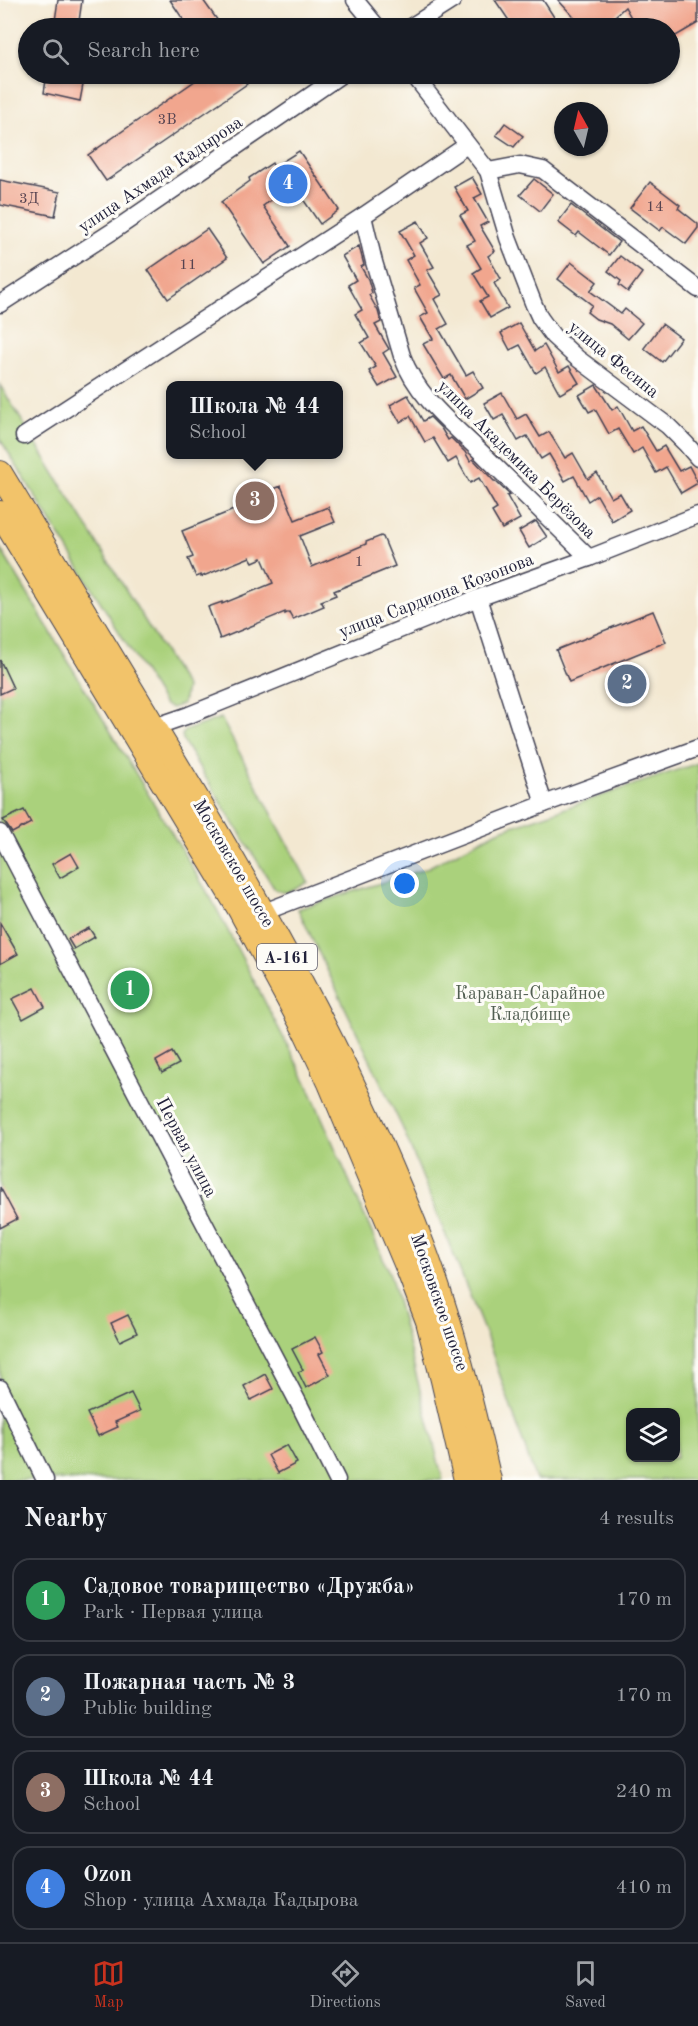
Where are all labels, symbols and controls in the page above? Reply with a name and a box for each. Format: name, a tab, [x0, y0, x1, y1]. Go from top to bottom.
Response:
search box	[18, 18, 680, 84]
icon: search	[39, 35, 72, 68]
text: Search here	[87, 40, 200, 62]
north arrow	[554, 102, 608, 156]
street label: улица Ахмада Кадырова	[75, 113, 246, 236]
house number: 3В	[157, 113, 177, 128]
pin: 4	[268, 162, 308, 207]
house number: 3Д	[19, 192, 39, 207]
house number: 14	[646, 200, 664, 215]
house number: 11	[179, 258, 197, 273]
street label: улица Фесина	[565, 318, 662, 402]
street label: улица Академика Берёзова	[434, 377, 599, 542]
popup	[166, 381, 343, 459]
text: Школа № 44	[189, 396, 320, 418]
text: School	[189, 423, 246, 443]
pin: 3	[236, 478, 274, 524]
street label: улица Сардиона Козонова	[336, 550, 536, 641]
house number: 1	[355, 555, 363, 570]
pin: 2	[608, 662, 646, 706]
street label: Московское шоссе	[189, 797, 277, 930]
your location	[390, 869, 419, 898]
road number: А-161	[257, 944, 317, 970]
pin: 1	[110, 968, 150, 1012]
park label: Караван-Сарайное Кладбище	[455, 985, 605, 1024]
street label: Первая улица	[152, 1095, 220, 1200]
street label: Московское шоссе	[407, 1231, 471, 1373]
map controls	[626, 1408, 680, 1462]
button: layers	[626, 1408, 680, 1462]
text: Nearby	[24, 1506, 108, 1532]
text: 4 results	[599, 1509, 674, 1529]
text: Садовое товарищество «Дружба»	[83, 1576, 415, 1598]
text: 1	[40, 1590, 51, 1610]
text: 170 m	[616, 1590, 672, 1610]
text: Park · Первая улица	[83, 1603, 263, 1623]
text: Пожарная часть № 3	[83, 1672, 295, 1694]
text: 2	[40, 1686, 51, 1706]
text: 170 m	[616, 1686, 672, 1706]
text: Public building	[83, 1699, 212, 1719]
text: Школа № 44	[83, 1768, 214, 1790]
text: 3	[40, 1782, 51, 1802]
text: 240 m	[616, 1782, 672, 1802]
text: School	[83, 1795, 140, 1815]
text: Ozon	[83, 1864, 132, 1886]
text: 4	[40, 1878, 51, 1898]
text: 410 m	[616, 1878, 672, 1898]
text: Shop · улица Ахмада Кадырова	[83, 1891, 359, 1911]
tab: Map	[92, 1957, 125, 2013]
tab: Directions	[310, 1957, 381, 2013]
tab: Saved	[565, 1957, 606, 2013]

